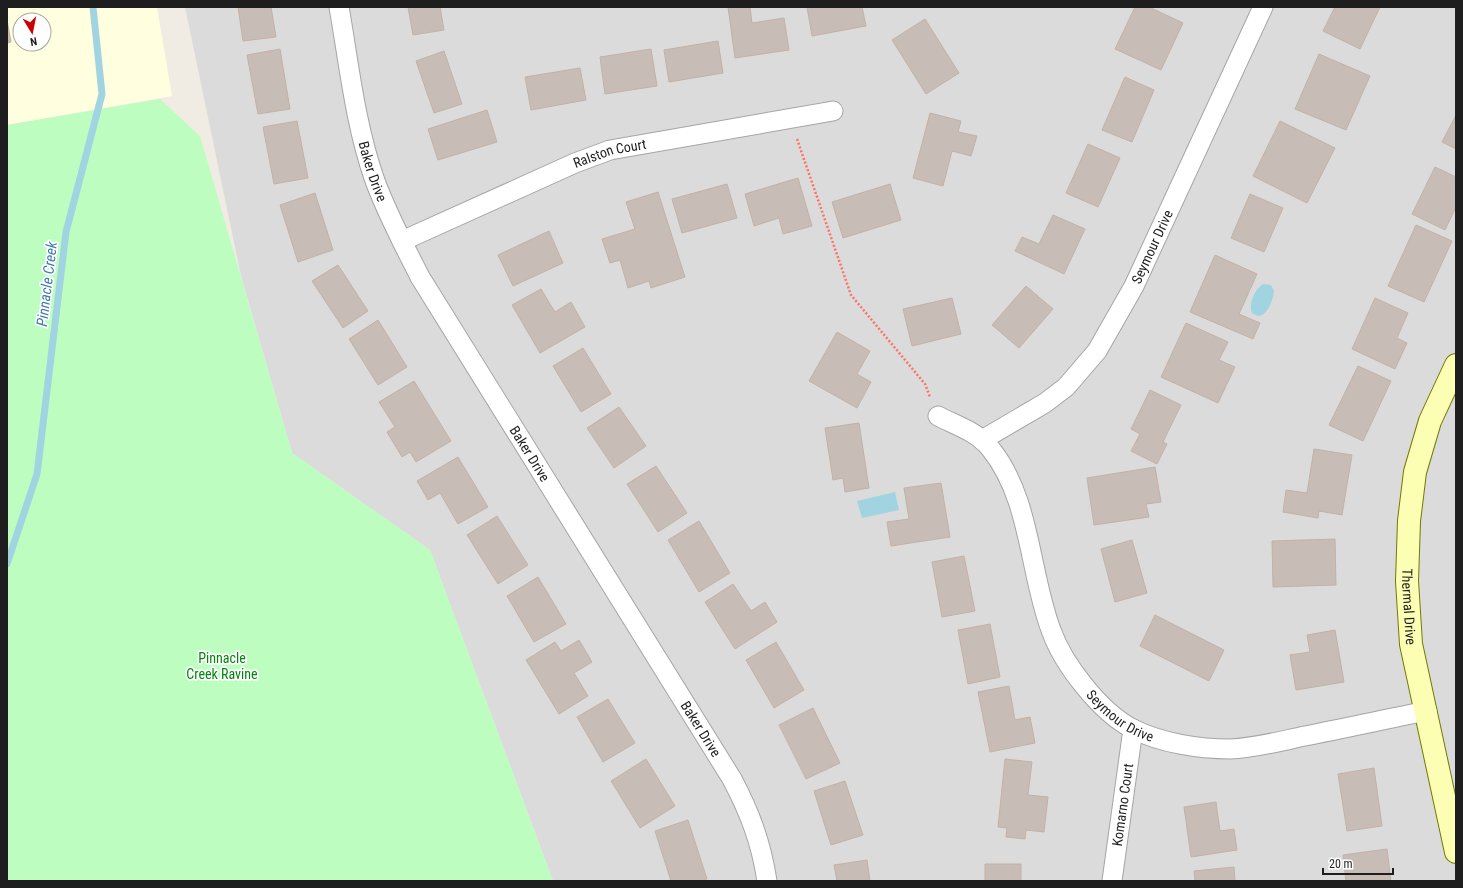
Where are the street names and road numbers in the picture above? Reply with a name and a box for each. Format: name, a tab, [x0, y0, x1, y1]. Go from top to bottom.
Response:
street label: Ralston Court	[571, 136, 647, 171]
street label: Baker Drive	[355, 140, 390, 204]
street label: Seymour Drive	[1128, 207, 1176, 286]
street label: Baker Drive	[506, 423, 553, 485]
street label: Thermal Drive	[1399, 568, 1419, 646]
street label: Seymour Drive	[1083, 687, 1156, 745]
street label: Baker Drive	[678, 698, 724, 760]
street label: Komarno Court	[1109, 762, 1136, 847]

